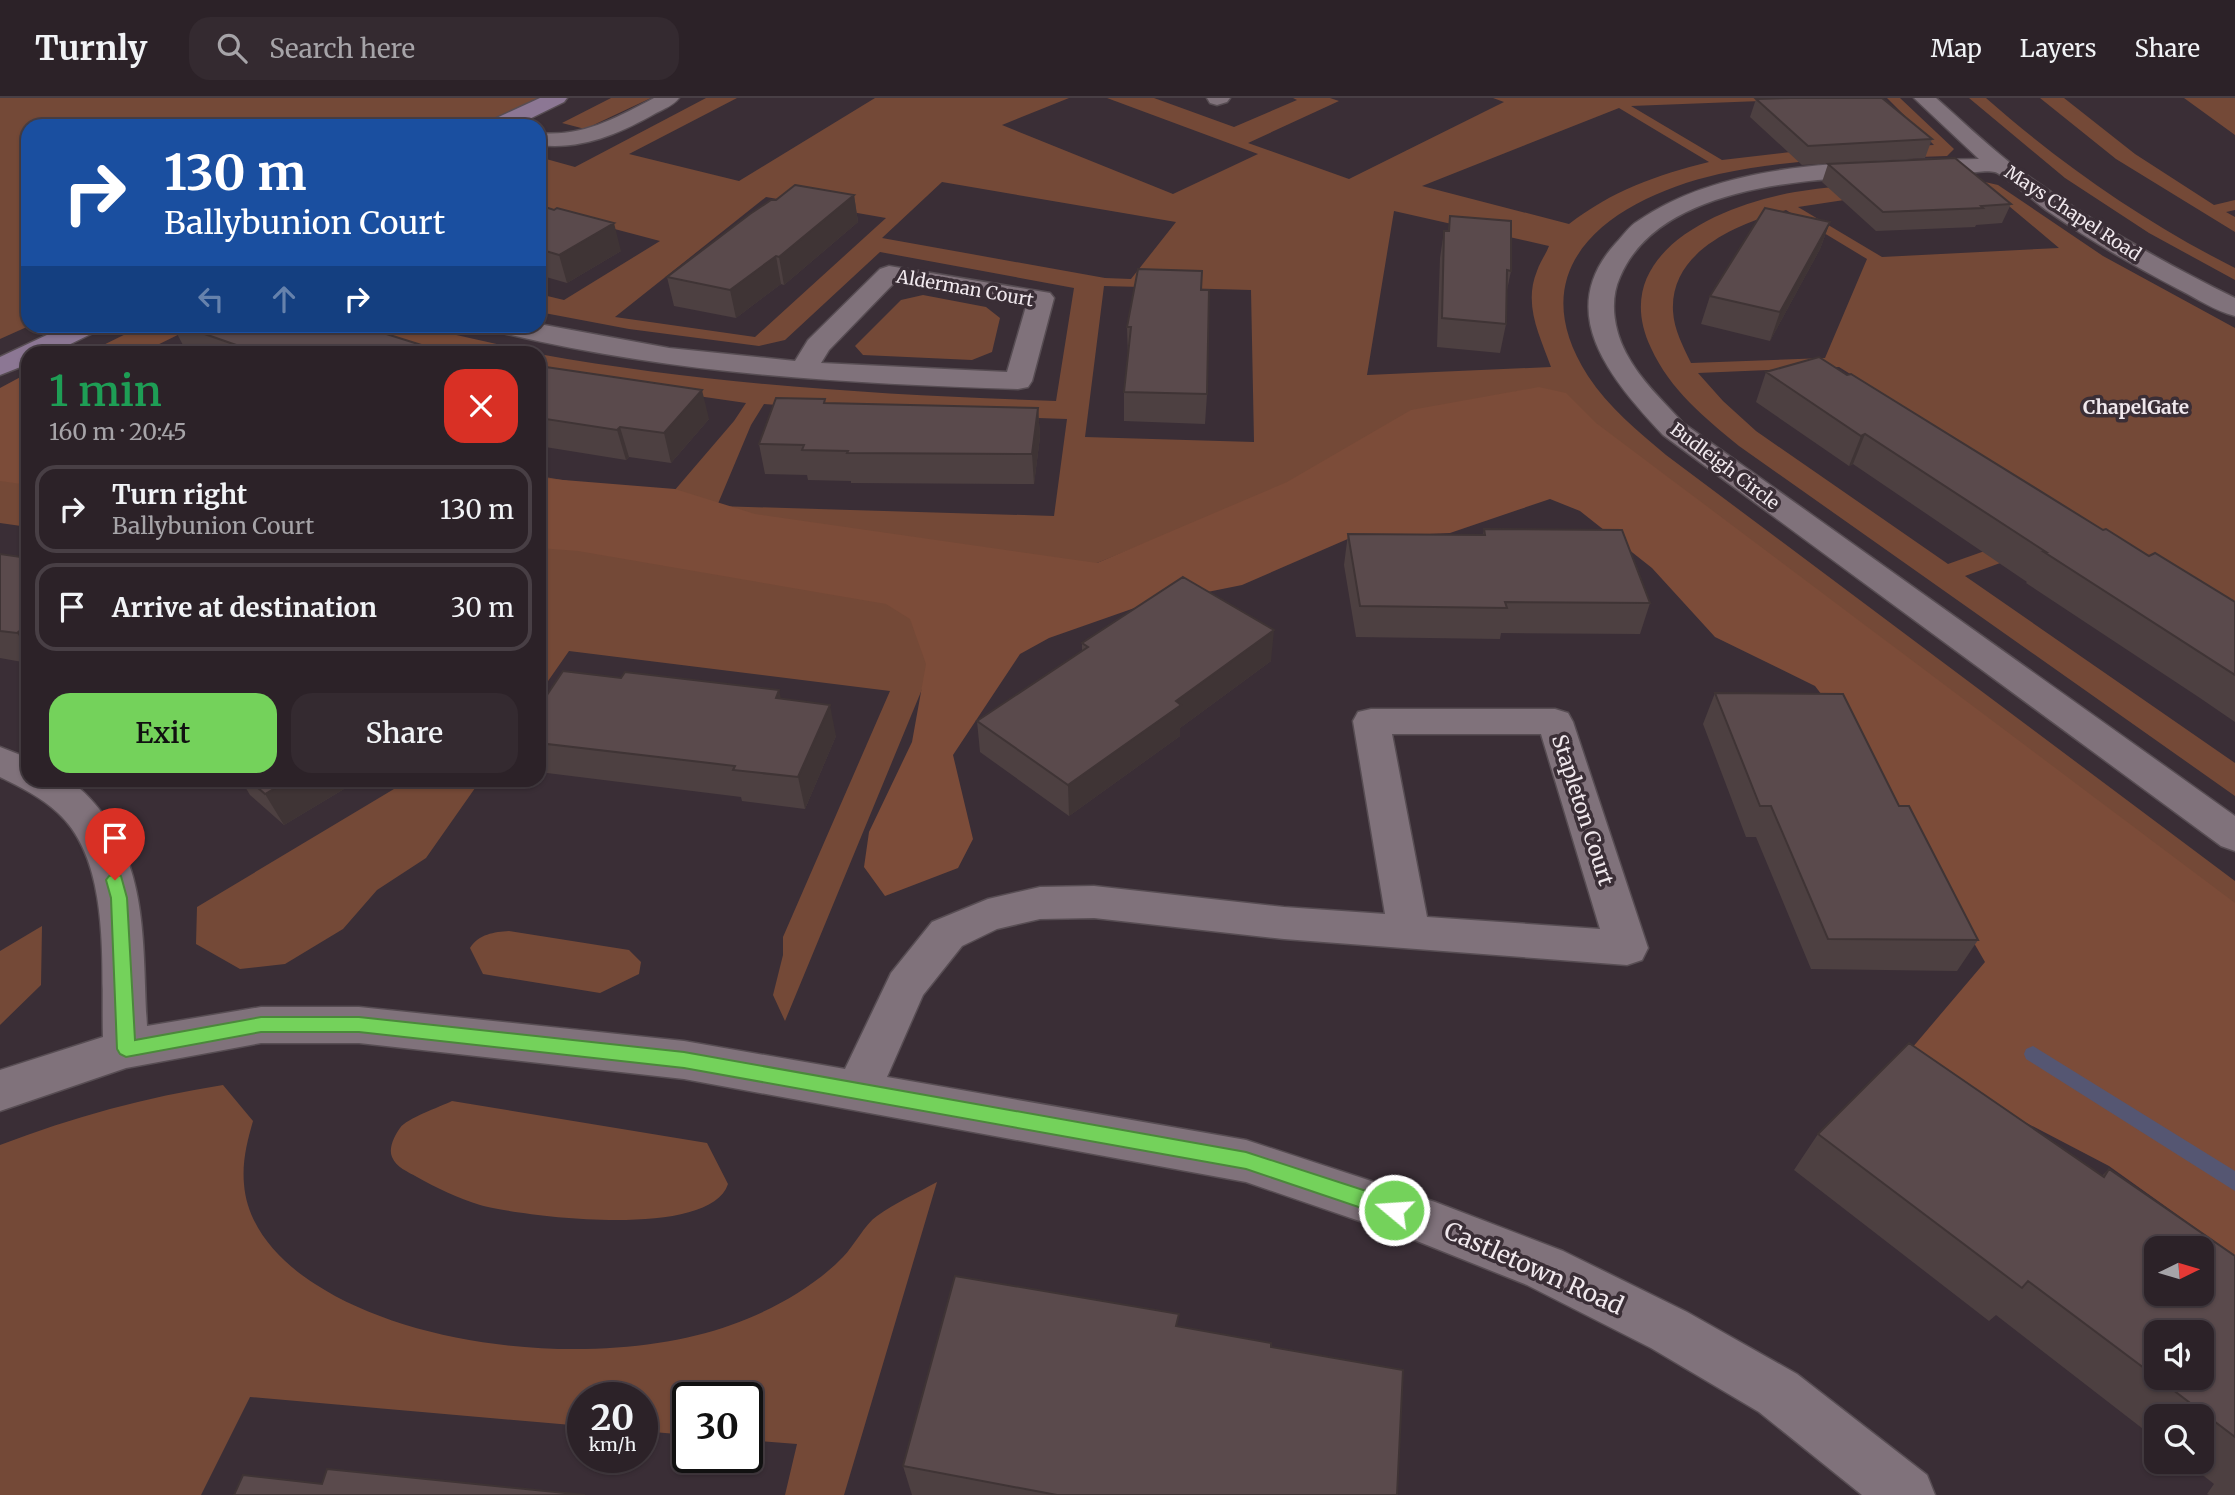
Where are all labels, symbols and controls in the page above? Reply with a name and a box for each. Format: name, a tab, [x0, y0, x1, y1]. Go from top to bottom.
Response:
search box	[189, 17, 679, 80]
text: Turnly	[35, 28, 147, 69]
icon: search	[213, 29, 251, 67]
text: Search here	[269, 32, 415, 65]
text: Map	[1931, 33, 1982, 64]
text: Layers	[2020, 33, 2096, 64]
text: Share	[2134, 33, 2200, 64]
text: 130 m	[164, 142, 307, 203]
icon: right	[49, 147, 140, 238]
street label: Mays Chapel Road	[2000, 160, 2146, 266]
text: Ballybunion Court	[164, 203, 445, 243]
street label: Alderman Court	[894, 264, 1035, 311]
icon: left	[192, 280, 230, 318]
icon: ahead	[265, 280, 303, 318]
icon: right	[338, 280, 376, 318]
text: 1 min	[49, 365, 162, 417]
button: close	[444, 369, 518, 443]
district label: ChapelGate	[2083, 395, 2189, 419]
text: 160 m · 20:45	[49, 417, 187, 446]
street label: Budleigh Circle	[1666, 418, 1784, 514]
text: Turn right	[112, 478, 247, 511]
icon: right	[53, 490, 91, 528]
text: 130 m	[440, 493, 514, 526]
text: Ballybunion Court	[112, 511, 314, 540]
icon: arrive	[53, 588, 91, 626]
text: Arrive at destination	[112, 591, 377, 624]
text: 30 m	[451, 591, 514, 624]
button: Exit	[49, 693, 277, 773]
button: Share	[291, 693, 518, 773]
street label: Stapleton Court	[1546, 731, 1620, 889]
pin	[85, 808, 145, 880]
icon: arrive	[96, 819, 134, 857]
position arrow	[1357, 1173, 1431, 1247]
street label: Castletown Road	[1439, 1215, 1629, 1321]
north arrow	[2144, 1236, 2214, 1306]
map controls	[2144, 1236, 2214, 1474]
button: sound	[2144, 1320, 2214, 1390]
speed limit sign: 30	[672, 1382, 763, 1473]
text: 20	[591, 1396, 634, 1440]
button: search	[2144, 1404, 2214, 1474]
text: km/h	[589, 1433, 636, 1456]

